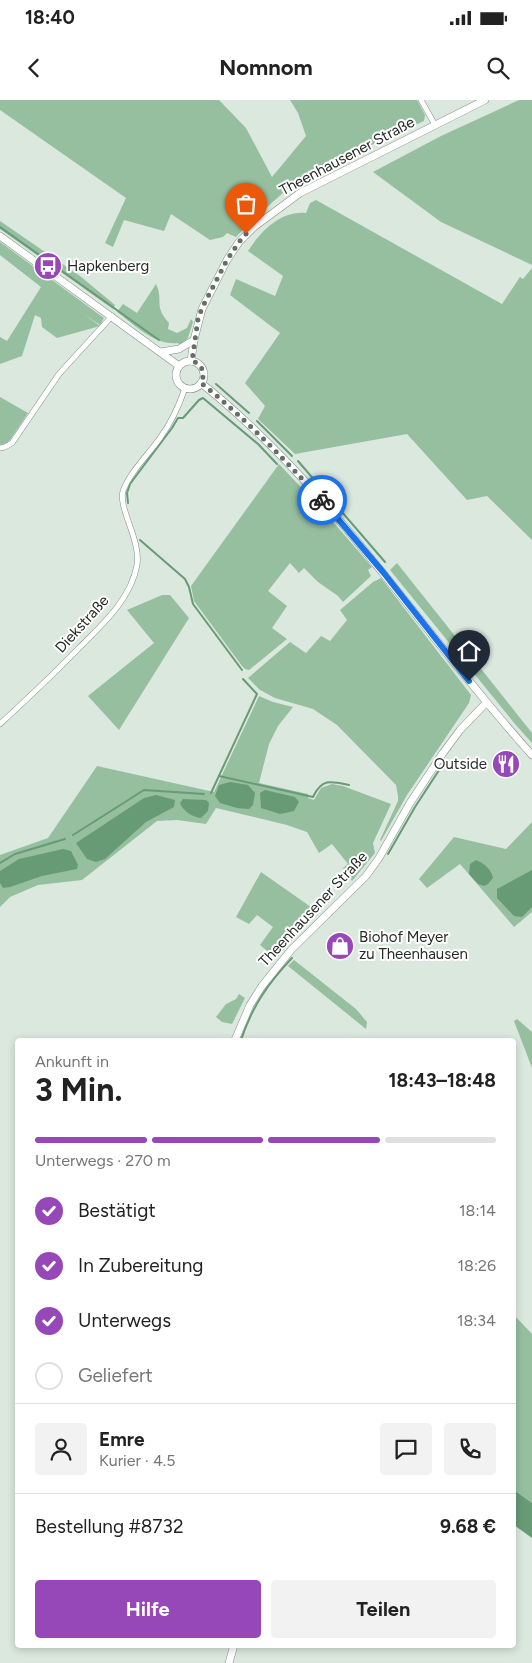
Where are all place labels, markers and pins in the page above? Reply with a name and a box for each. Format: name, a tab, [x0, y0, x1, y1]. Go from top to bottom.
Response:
pin	[225, 183, 267, 234]
bus stop icon: Hapkenberg	[33, 251, 63, 281]
place label: Hapkenberg	[67, 257, 149, 275]
pin	[448, 630, 490, 681]
restaurant icon: Outside	[491, 749, 521, 779]
place label: Outside	[434, 755, 487, 773]
place label: Biohof Meyer zu Theenhausen	[359, 928, 468, 963]
shop icon: Biohof Meyer zu Theenhausen	[325, 931, 355, 961]

